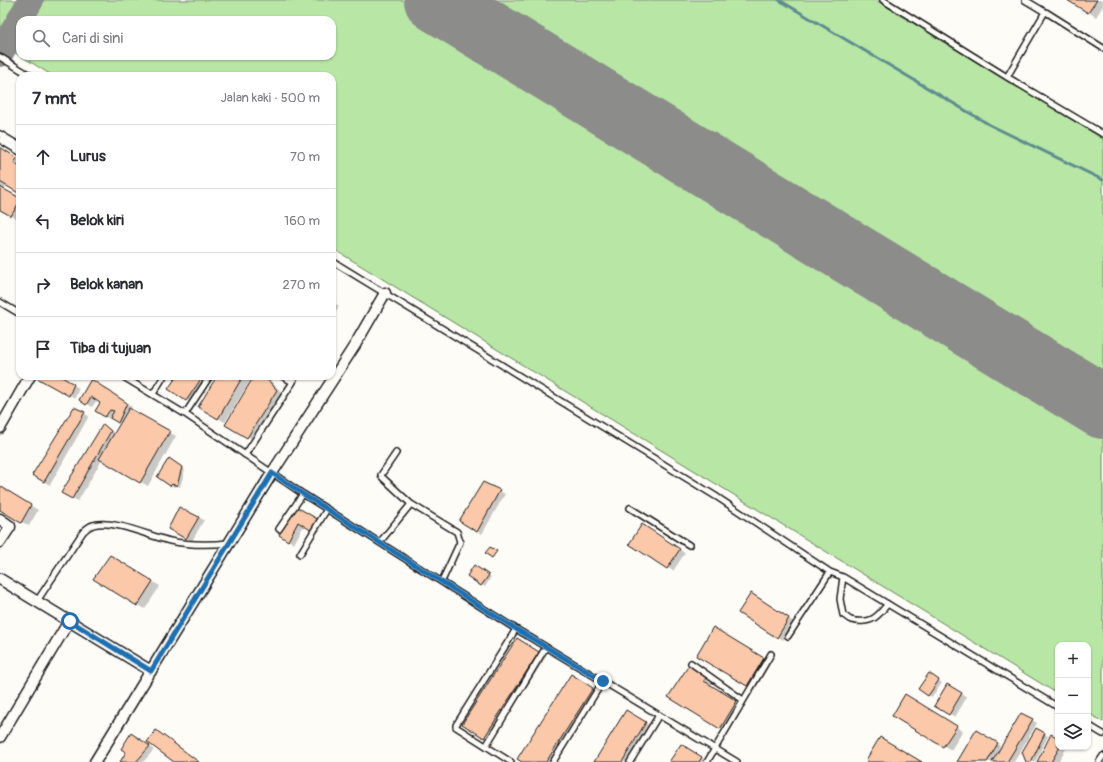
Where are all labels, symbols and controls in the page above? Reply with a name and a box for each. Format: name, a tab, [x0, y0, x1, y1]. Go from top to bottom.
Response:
search box	[16, 16, 336, 60]
icon: search	[30, 27, 52, 49]
text: Cari di sini	[62, 29, 123, 48]
text: 7 mnt	[32, 88, 76, 109]
text: Jalan kaki · 500 m	[221, 90, 320, 106]
icon: ahead	[32, 146, 54, 168]
text: Lurus	[70, 147, 106, 166]
text: 70 m	[290, 149, 320, 165]
icon: left	[32, 210, 54, 232]
text: Belok kiri	[70, 211, 124, 230]
text: 160 m	[284, 213, 320, 229]
icon: right	[32, 274, 54, 296]
text: Belok kanan	[70, 275, 143, 294]
text: 270 m	[283, 277, 320, 293]
icon: arrive	[32, 338, 54, 360]
text: Tiba di tujuan	[70, 339, 151, 358]
route start	[61, 612, 79, 630]
map controls	[1055, 642, 1091, 750]
button: +	[1055, 642, 1091, 678]
route end	[594, 672, 612, 690]
button: −	[1055, 678, 1091, 714]
button: layers	[1055, 714, 1091, 750]

